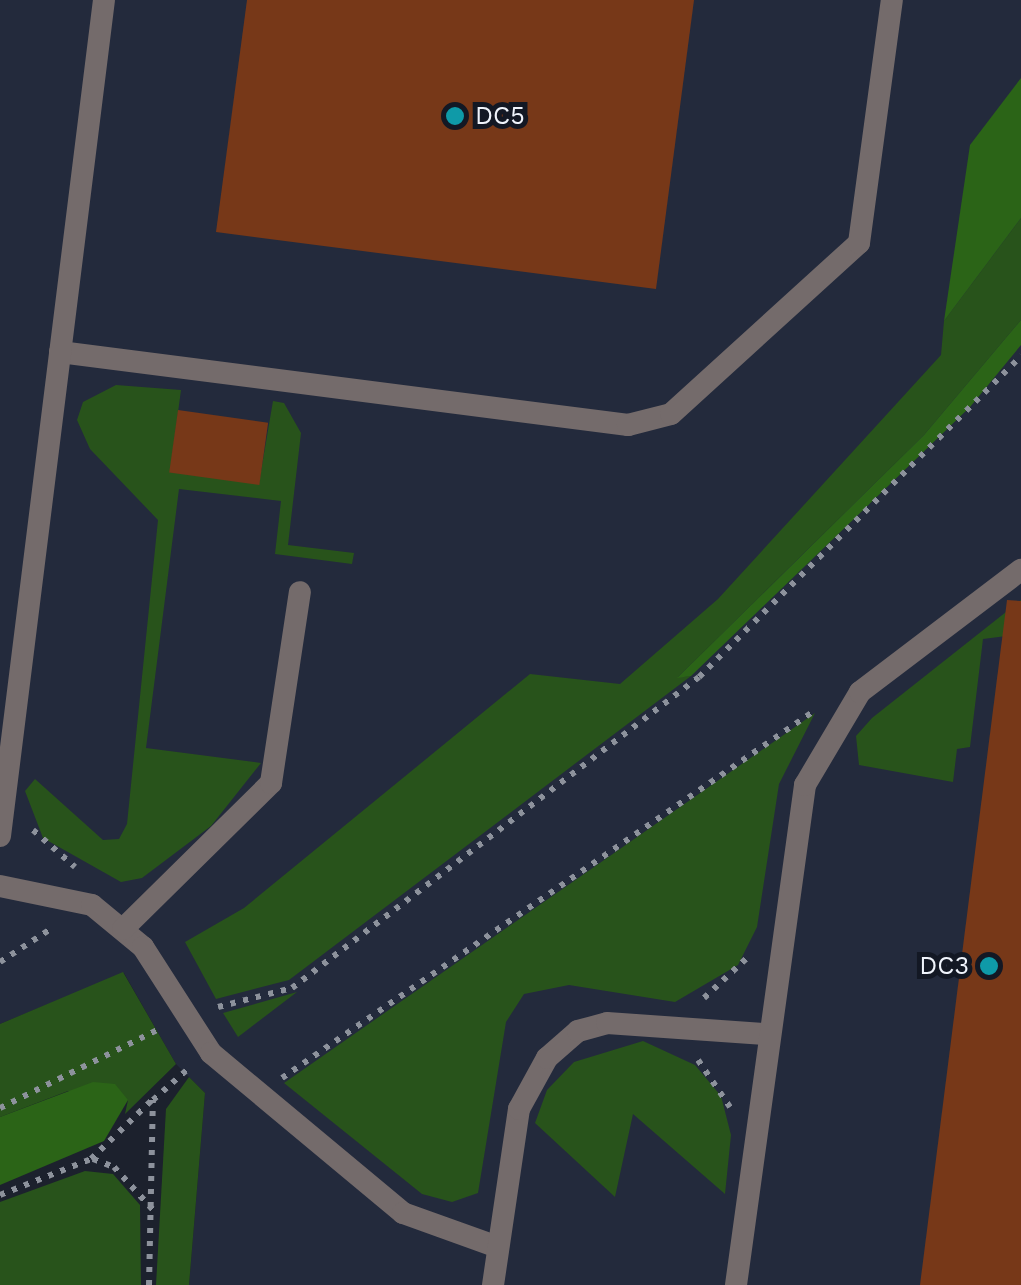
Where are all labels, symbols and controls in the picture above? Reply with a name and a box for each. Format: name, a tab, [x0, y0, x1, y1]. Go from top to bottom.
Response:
place label: DC5	[475, 101, 525, 131]
marker: DC5	[444, 105, 466, 127]
place label: DC3	[919, 951, 969, 981]
marker: DC3	[978, 955, 1000, 977]

